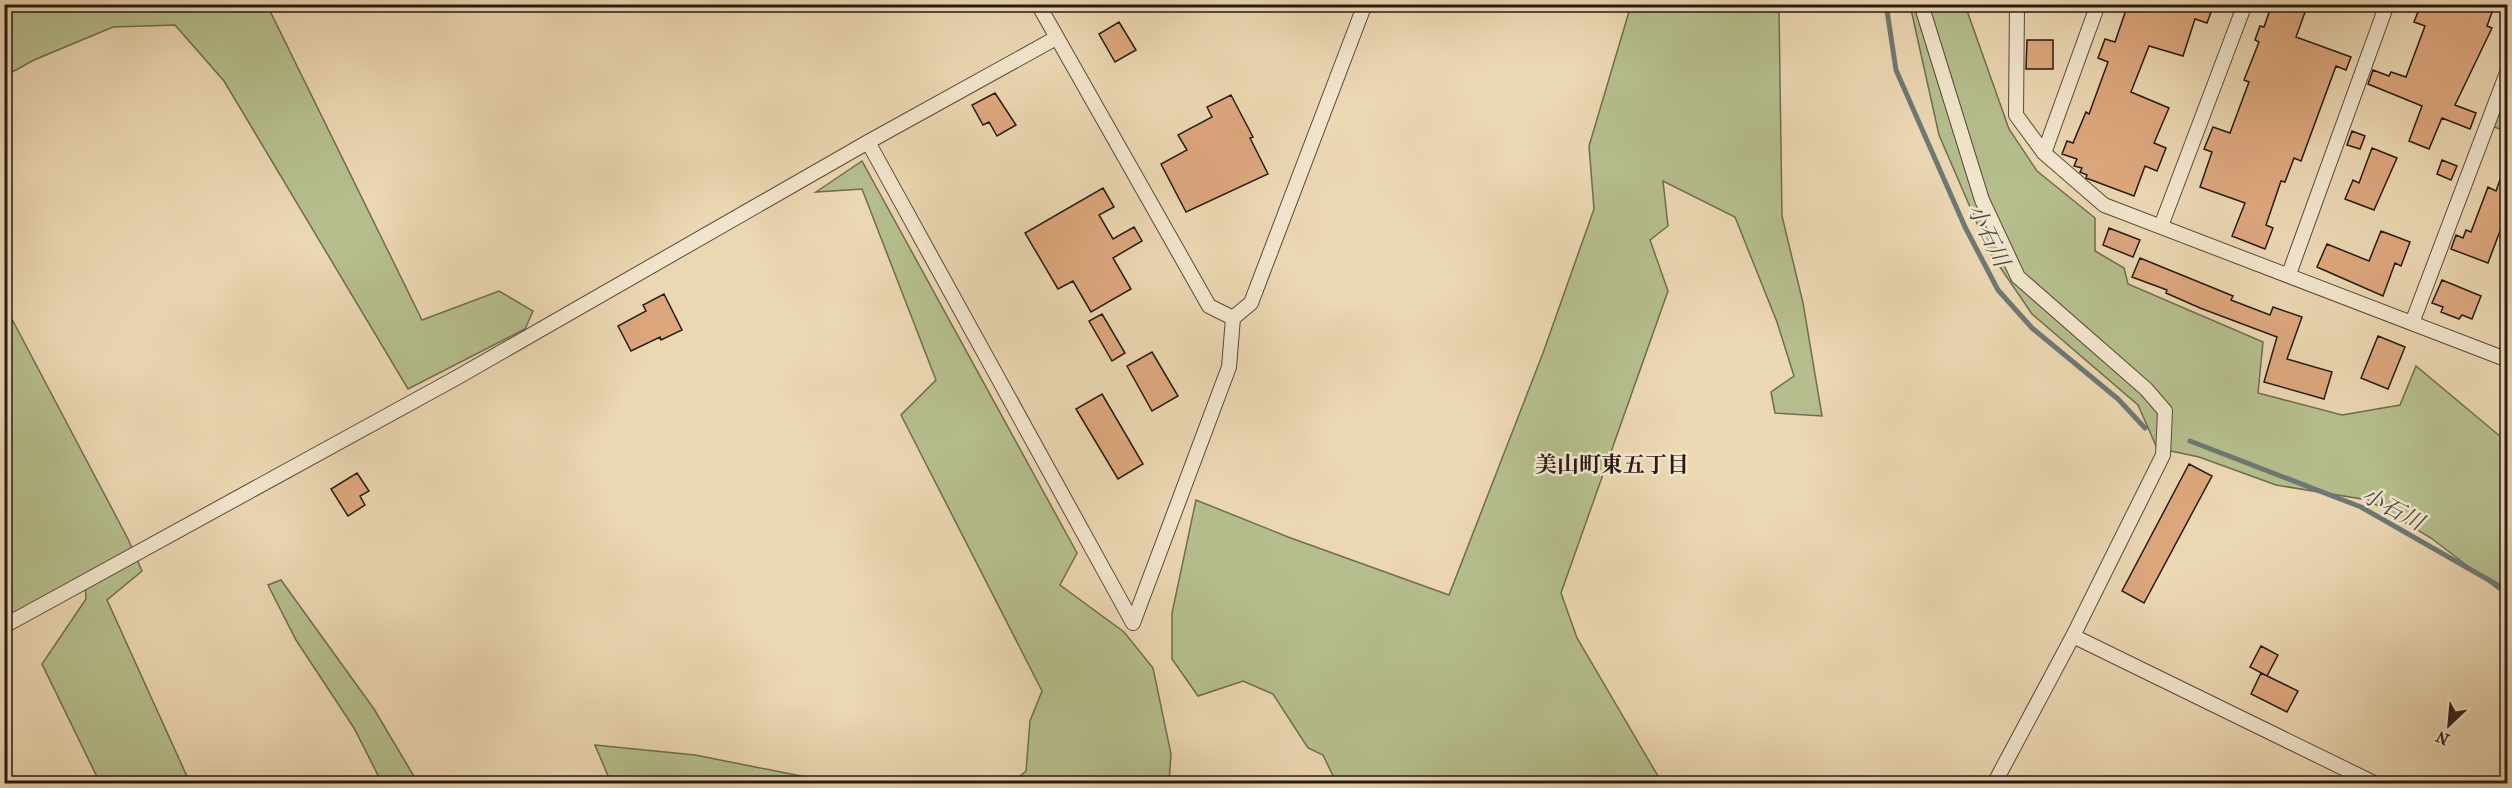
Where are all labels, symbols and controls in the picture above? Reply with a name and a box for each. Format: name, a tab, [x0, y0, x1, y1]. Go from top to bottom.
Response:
water label: 小石川	[1962, 200, 2015, 273]
district label: 美山町東五丁目	[1535, 452, 1689, 478]
water label: 小石川	[2357, 482, 2430, 537]
north arrow	[2419, 695, 2479, 755]
text: N	[2432, 726, 2452, 749]

